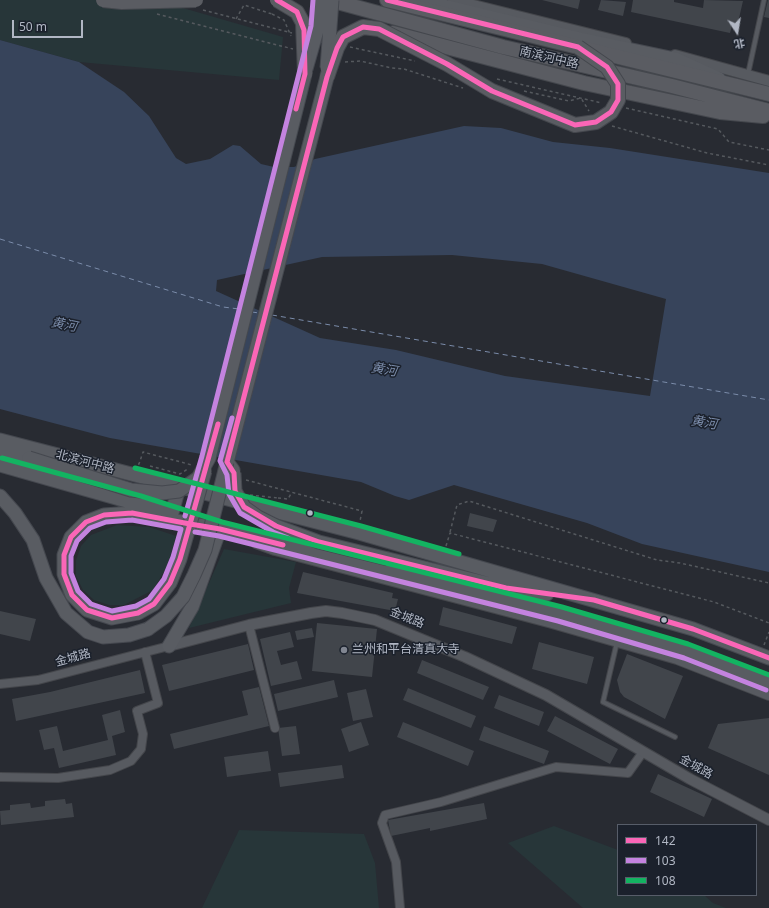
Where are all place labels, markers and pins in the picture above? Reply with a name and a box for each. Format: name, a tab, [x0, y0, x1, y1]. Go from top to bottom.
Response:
unlabelled marker	[305, 508, 315, 518]
unlabelled marker	[659, 615, 669, 625]
place label: 兰州和平台清真大寺	[352, 643, 460, 657]
marker: 兰州和平台清真大寺	[339, 645, 349, 655]

